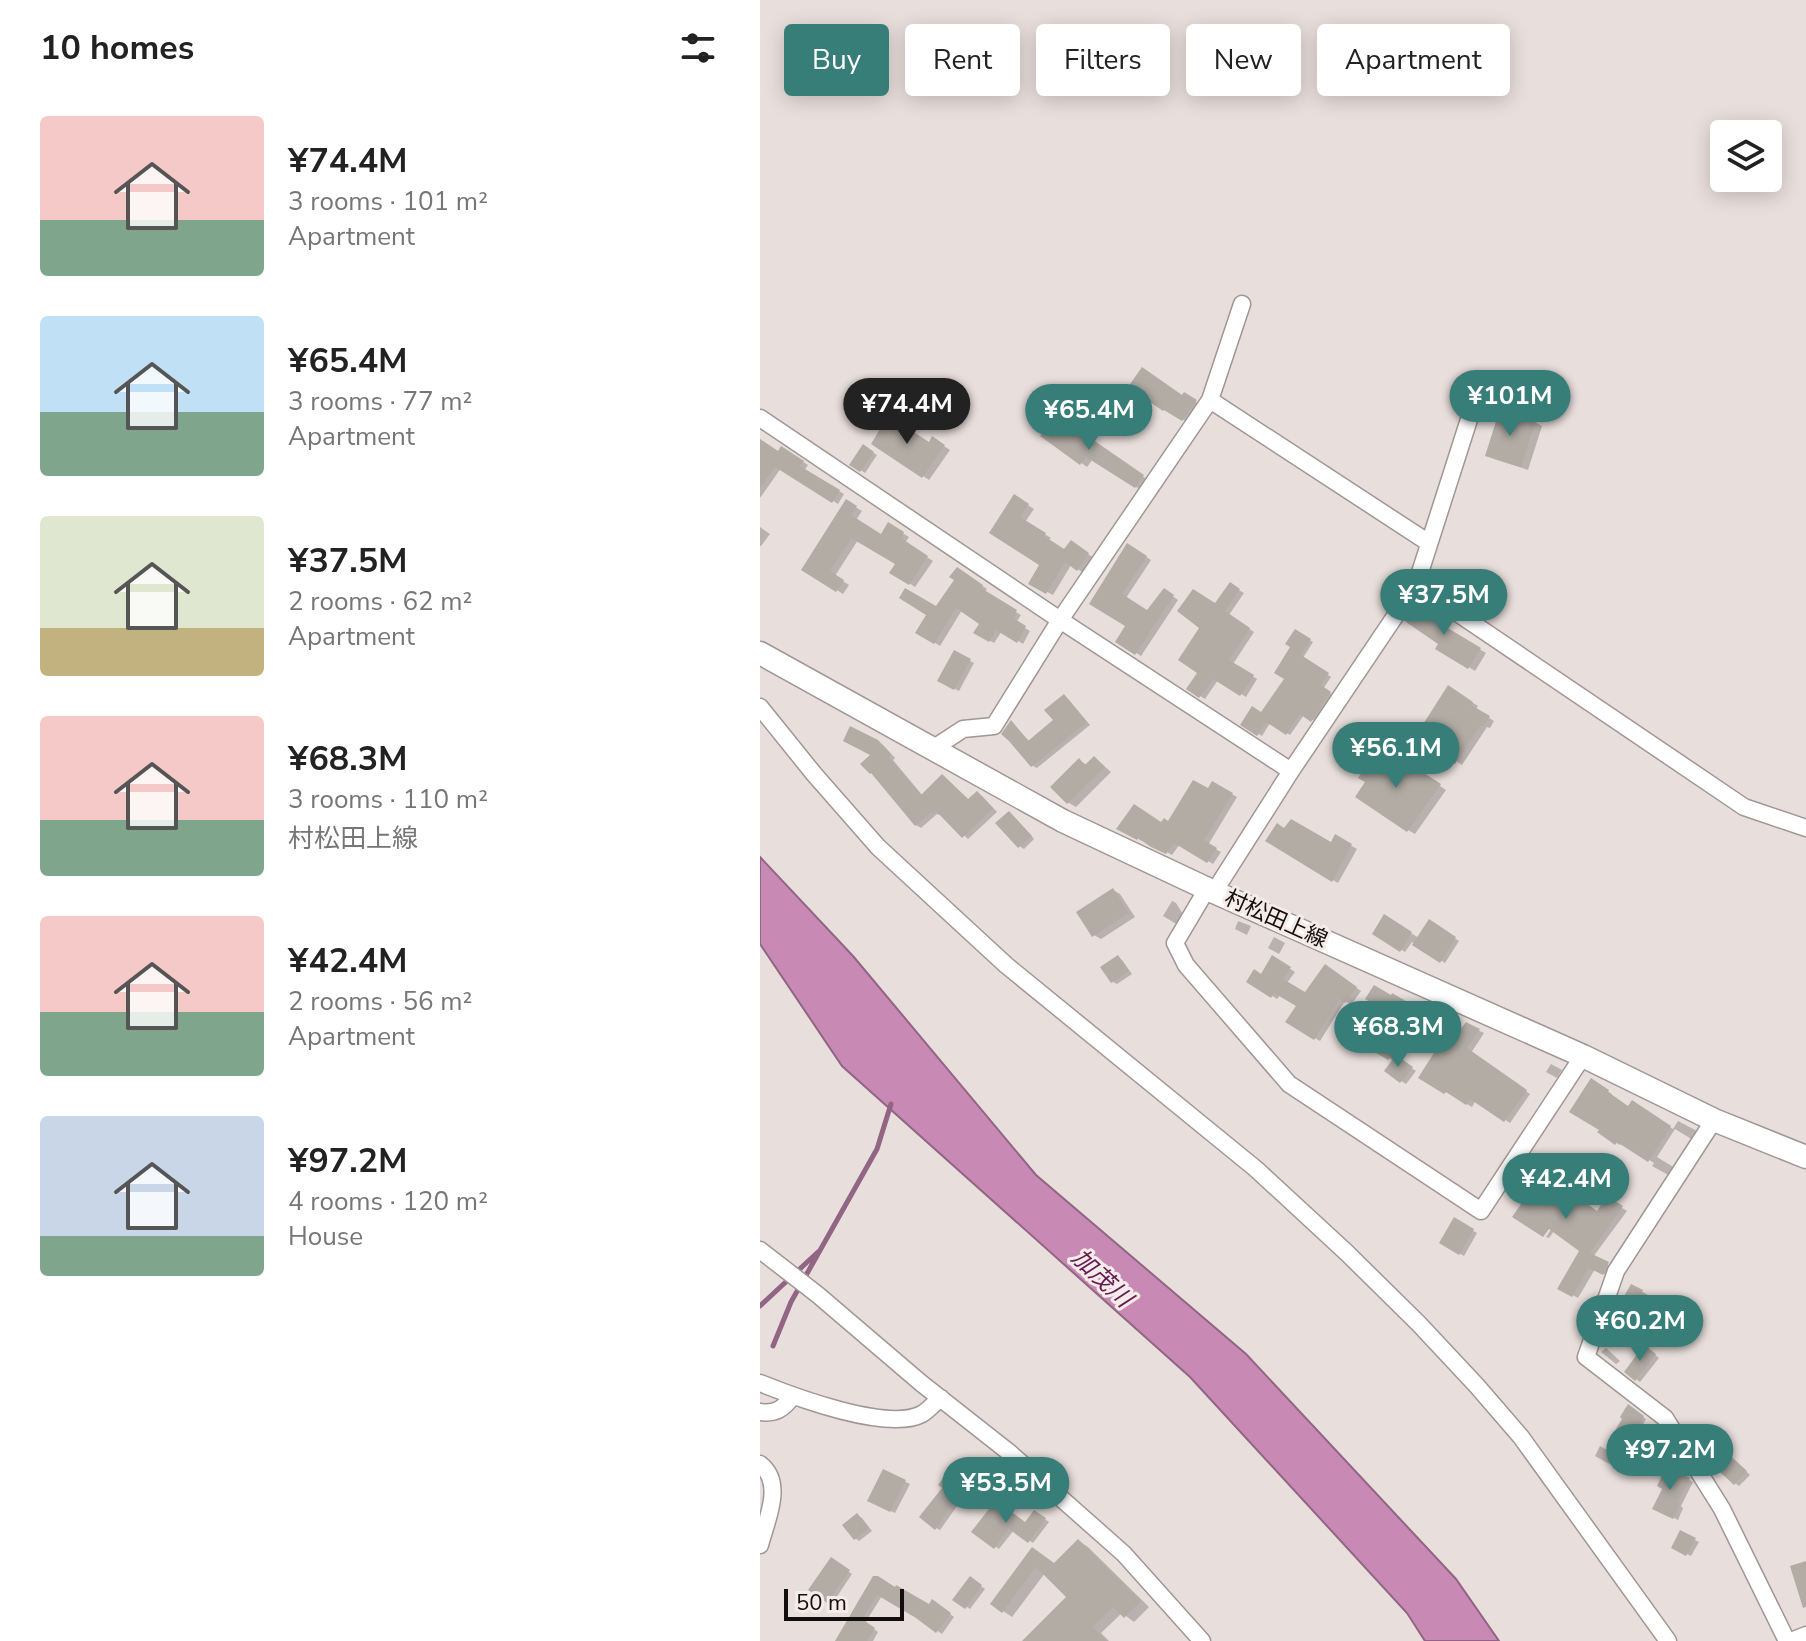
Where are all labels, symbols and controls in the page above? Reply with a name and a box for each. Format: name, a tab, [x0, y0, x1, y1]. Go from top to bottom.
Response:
chip: Buy	[784, 24, 889, 96]
chip: Rent	[905, 24, 1020, 96]
chip: Filters	[1036, 24, 1170, 96]
chip: New	[1186, 24, 1301, 96]
chip: Apartment	[1317, 24, 1510, 96]
text: 10 homes	[40, 25, 194, 71]
icon: filters	[676, 26, 720, 70]
map controls	[1710, 120, 1782, 192]
button: layers	[1710, 120, 1782, 192]
text: ¥74.4M	[288, 138, 408, 184]
icon: home	[104, 148, 200, 244]
text: 3 rooms · 101 m²	[288, 184, 488, 219]
text: Apartment	[288, 219, 415, 254]
text: ¥65.4M	[288, 338, 408, 384]
icon: home	[104, 348, 200, 444]
pin: ¥101M	[1454, 370, 1566, 438]
pin: ¥74.4M	[842, 378, 972, 446]
text: ¥101M	[1468, 378, 1552, 413]
text: 3 rooms · 77 m²	[288, 384, 472, 419]
pin: ¥65.4M	[1024, 384, 1154, 452]
text: ¥74.4M	[861, 386, 953, 421]
text: ¥65.4M	[1043, 392, 1135, 427]
text: Apartment	[288, 419, 415, 454]
text: ¥37.5M	[288, 538, 408, 584]
icon: home	[104, 548, 200, 644]
pin: ¥37.5M	[1379, 569, 1509, 637]
text: ¥37.5M	[1398, 577, 1490, 612]
text: 2 rooms · 62 m²	[288, 584, 472, 619]
text: Apartment	[288, 619, 415, 654]
pin: ¥56.1M	[1331, 722, 1461, 790]
text: ¥56.1M	[1350, 730, 1442, 765]
text: ¥68.3M	[288, 736, 408, 782]
icon: home	[104, 748, 200, 844]
text: 3 rooms · 110 m²	[288, 782, 488, 817]
text: 村松田上線	[288, 821, 418, 856]
street label: 村松田上線	[1220, 883, 1332, 955]
text: ¥42.4M	[288, 938, 408, 984]
icon: home	[104, 948, 200, 1044]
text: 2 rooms · 56 m²	[288, 984, 472, 1019]
pin: ¥68.3M	[1333, 1001, 1463, 1069]
text: ¥68.3M	[1352, 1009, 1444, 1044]
text: Apartment	[288, 1019, 415, 1054]
text: ¥97.2M	[288, 1138, 408, 1184]
icon: home	[104, 1148, 200, 1244]
pin: ¥42.4M	[1501, 1153, 1631, 1221]
text: ¥42.4M	[1520, 1161, 1612, 1196]
text: 4 rooms · 120 m²	[288, 1184, 488, 1219]
text: House	[288, 1219, 363, 1254]
water label: 加茂川	[1065, 1242, 1141, 1316]
pin: ¥60.2M	[1575, 1295, 1705, 1363]
text: ¥60.2M	[1594, 1303, 1686, 1338]
pin: ¥97.2M	[1605, 1424, 1735, 1492]
text: ¥97.2M	[1624, 1432, 1716, 1467]
pin: ¥53.5M	[941, 1457, 1071, 1525]
text: ¥53.5M	[960, 1465, 1052, 1500]
scale bar	[784, 1585, 904, 1621]
text: 50 m	[796, 1588, 847, 1618]

